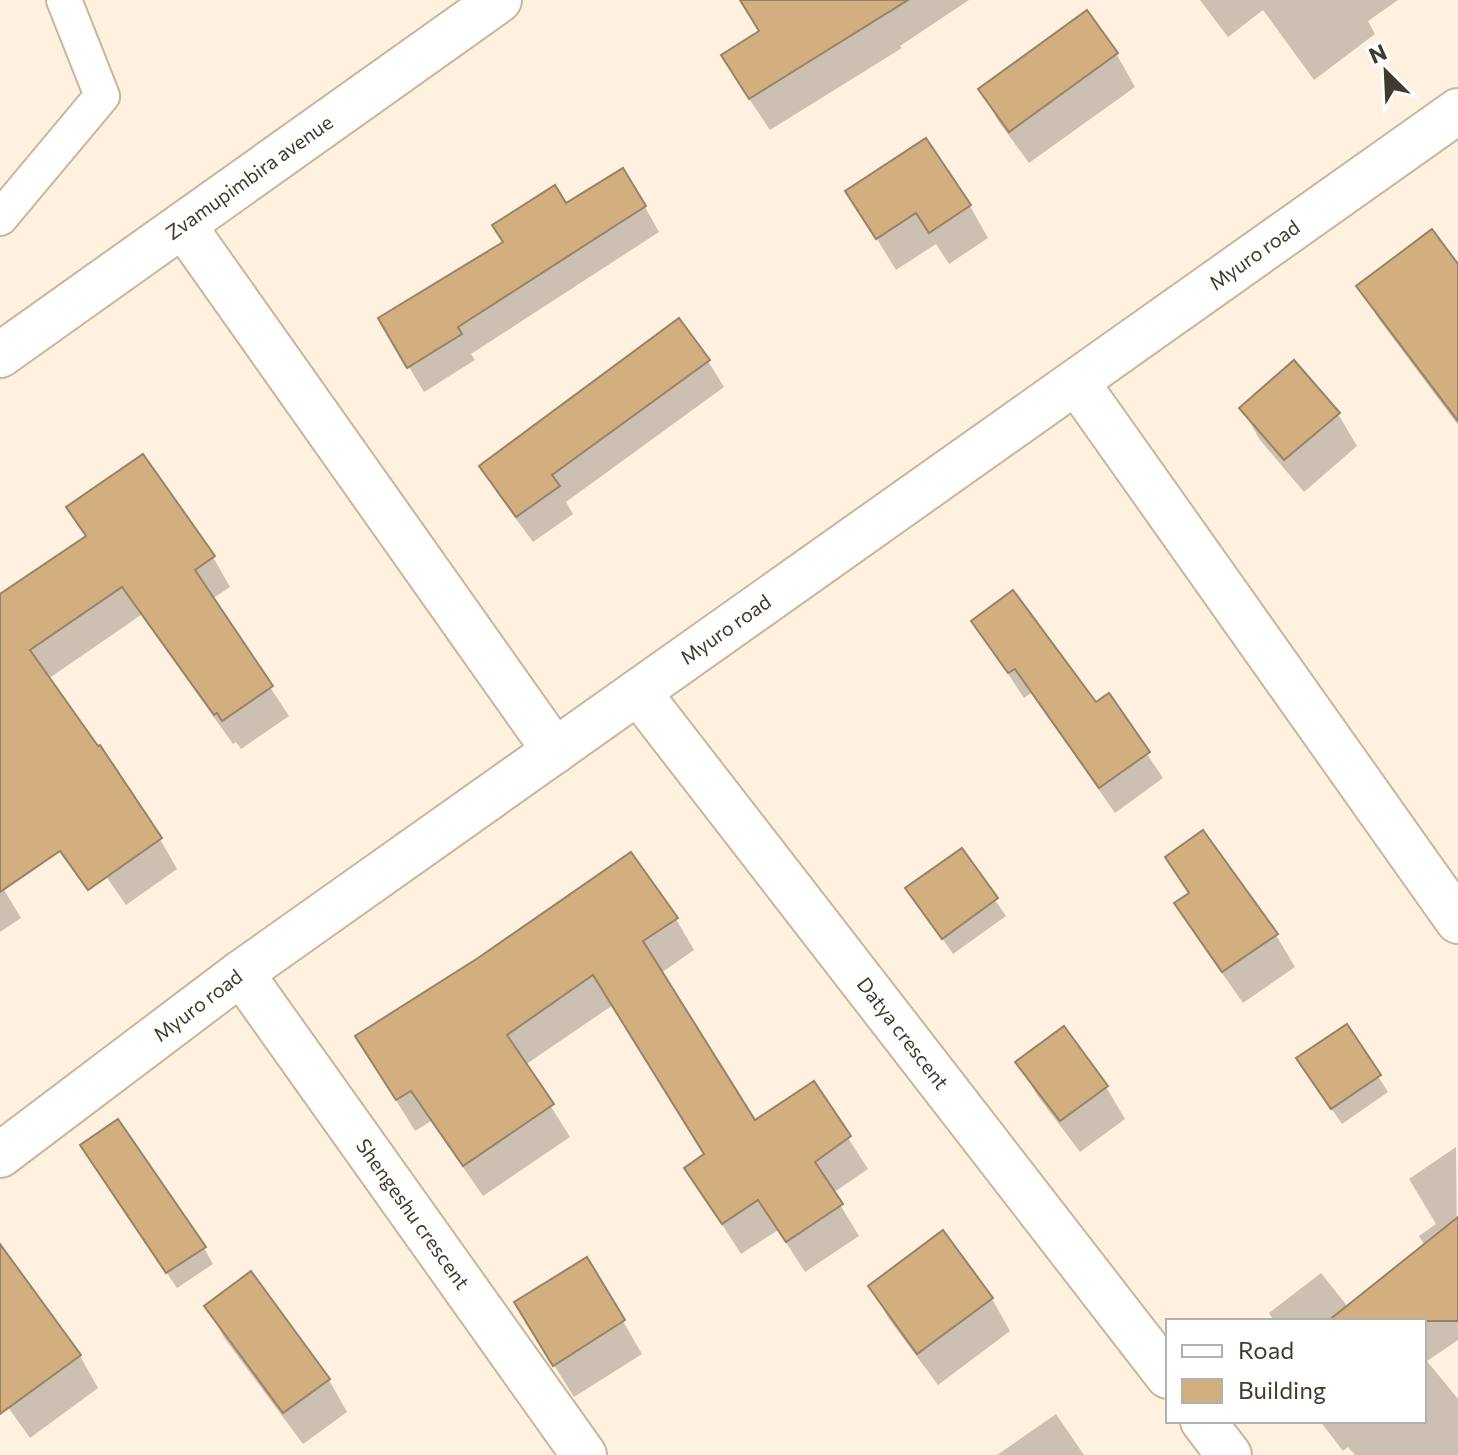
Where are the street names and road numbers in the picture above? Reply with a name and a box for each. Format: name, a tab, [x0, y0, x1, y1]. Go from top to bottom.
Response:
street label: Zvamupimbira avenue	[161, 109, 337, 244]
street label: Myuro road	[1204, 214, 1304, 294]
street label: Myuro road	[675, 589, 775, 669]
street label: Myuro road	[148, 963, 246, 1046]
street label: Datya crescent	[852, 972, 954, 1094]
street label: Shengeshu crescent	[352, 1134, 475, 1294]

